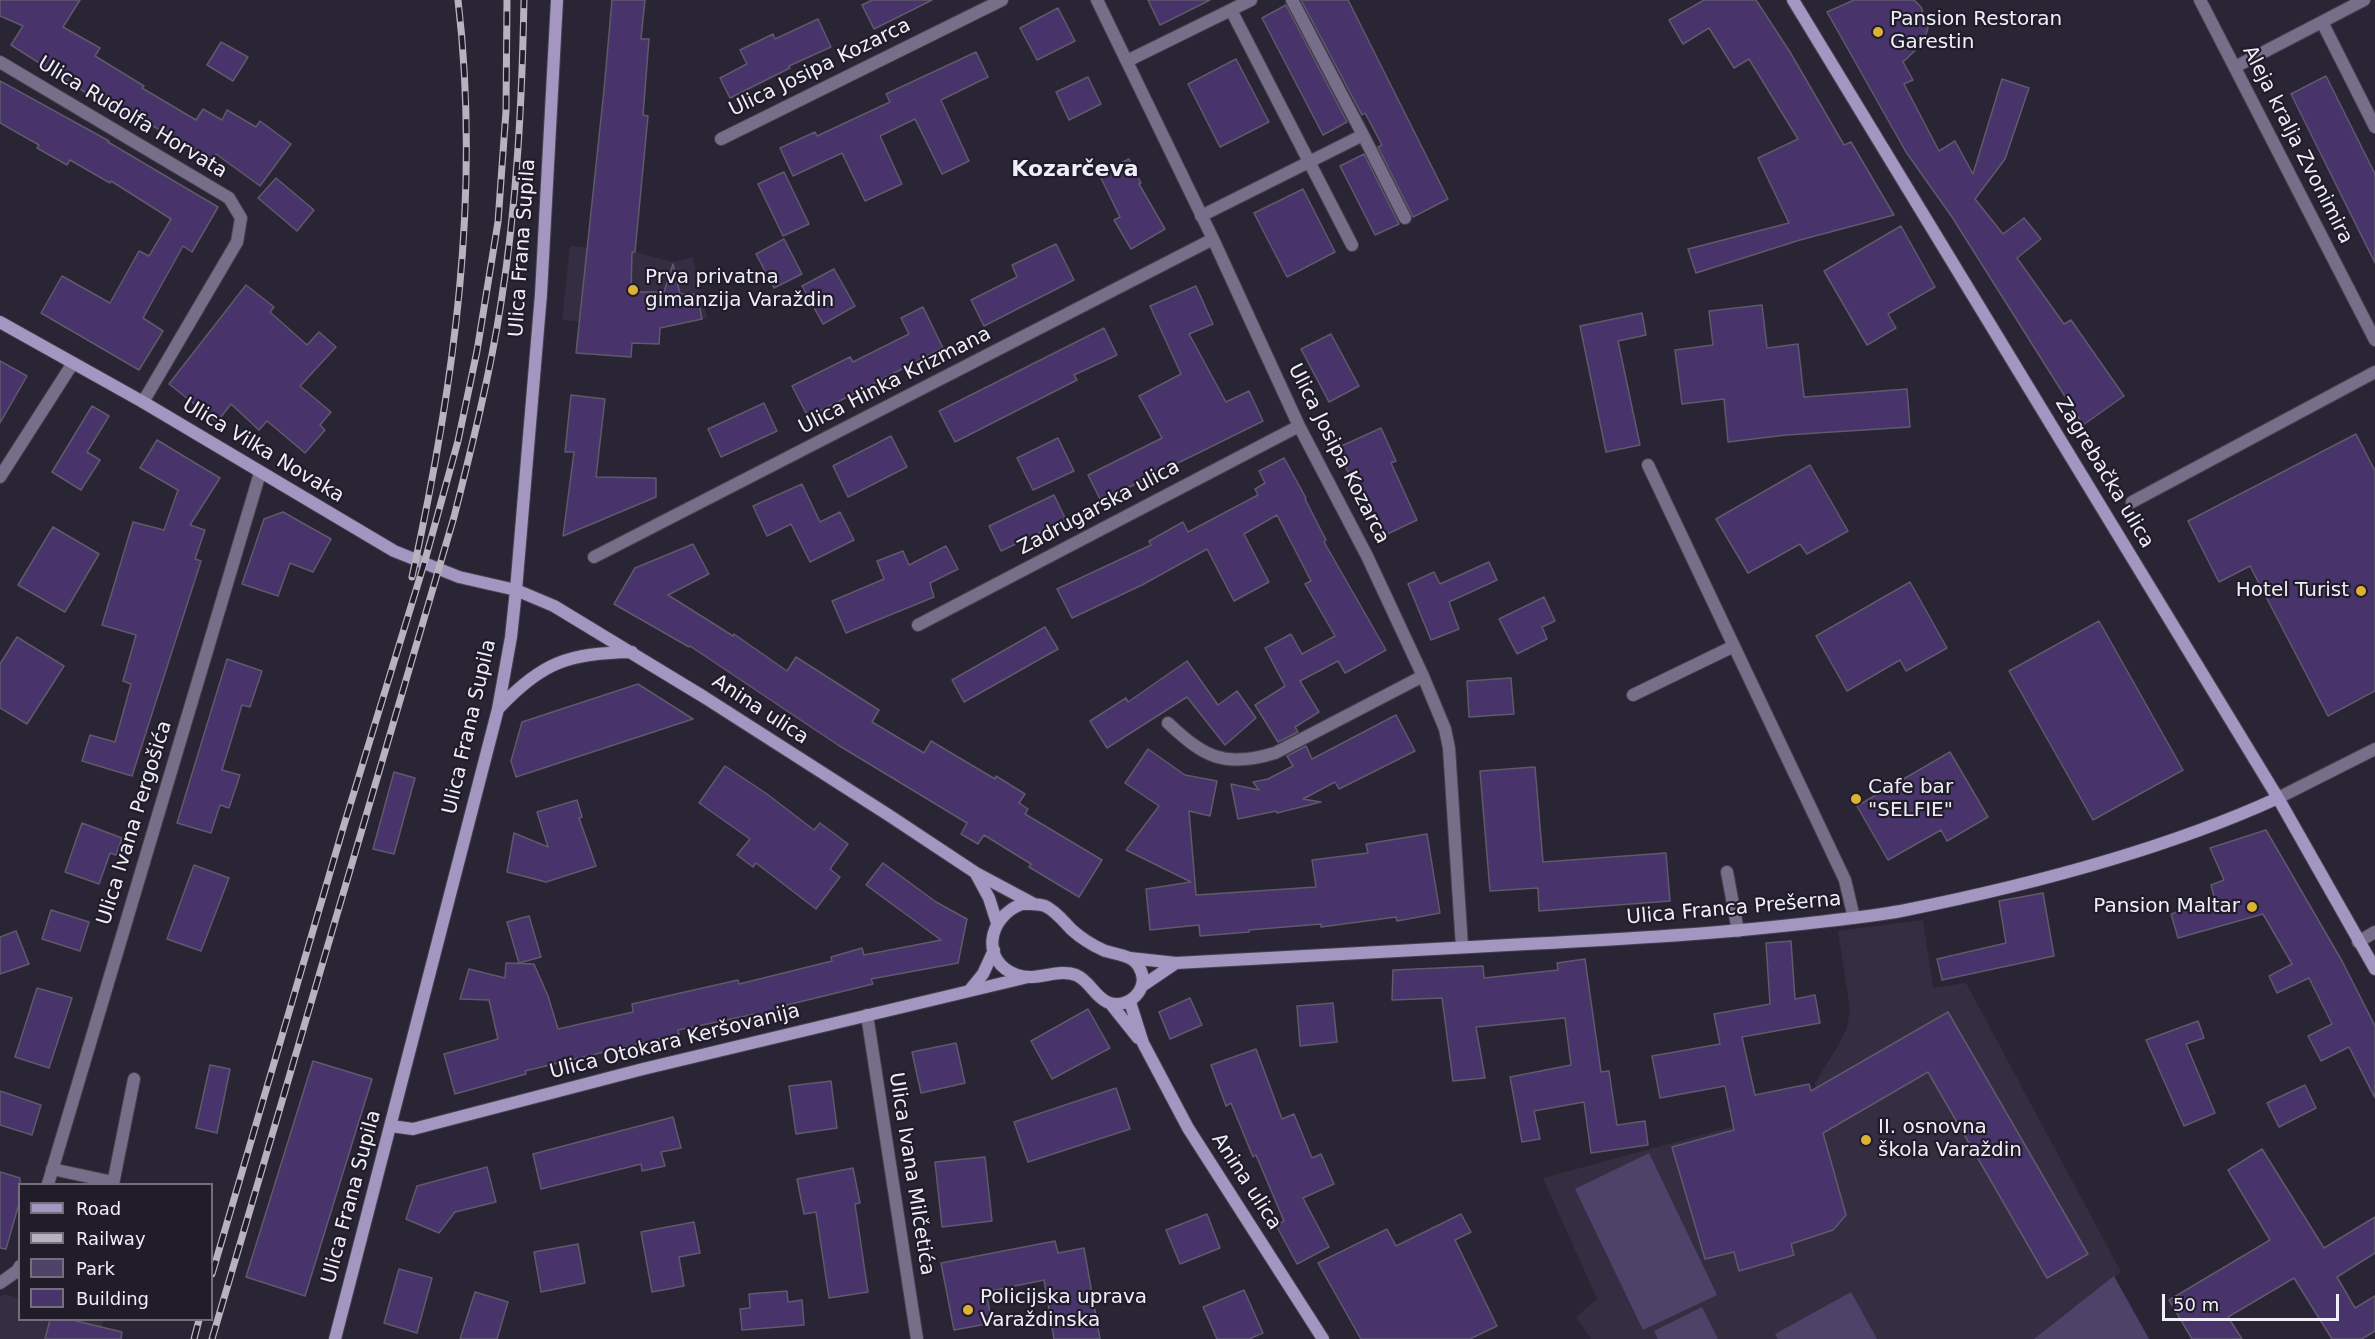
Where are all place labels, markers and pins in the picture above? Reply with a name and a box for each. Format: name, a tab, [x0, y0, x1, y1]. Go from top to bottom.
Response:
place label: Pansion Restoran Garestin	[1890, 8, 2062, 55]
marker: Pansion Restoran Garestin	[1871, 25, 1885, 39]
place label: Prva privatna gimanzija Varaždin	[645, 266, 834, 313]
marker: Prva privatna gimanzija Varaždin	[626, 283, 640, 297]
place label: Hotel Turist	[2236, 579, 2349, 603]
marker: Hotel Turist	[2354, 584, 2368, 598]
place label: Cafe bar "SELFIE"	[1868, 776, 1953, 823]
marker: Cafe bar "SELFIE"	[1849, 792, 1863, 806]
place label: Pansion Maltar	[2093, 895, 2240, 919]
marker: Pansion Maltar	[2245, 900, 2259, 914]
place label: II. osnovna škola Varaždin	[1878, 1116, 2022, 1163]
marker: II. osnovna škola Varaždin	[1859, 1133, 1873, 1147]
place label: Policijska uprava Varaždinska	[980, 1286, 1147, 1333]
marker: Policijska uprava Varaždinska	[961, 1303, 975, 1317]

